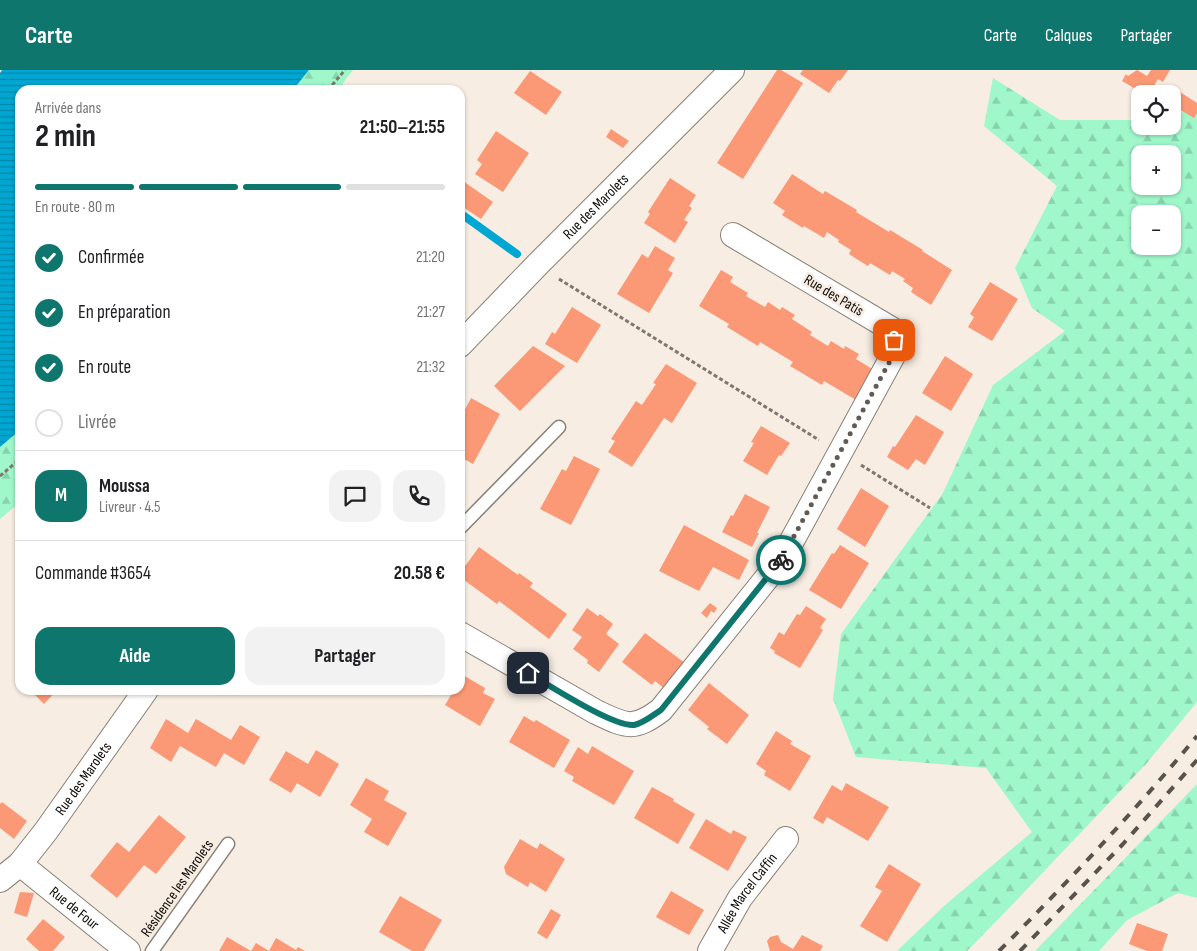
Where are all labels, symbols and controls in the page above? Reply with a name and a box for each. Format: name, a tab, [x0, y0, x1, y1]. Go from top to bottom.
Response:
text: Carte	[25, 21, 73, 50]
text: Carte	[984, 25, 1017, 46]
text: Calques	[1045, 25, 1092, 46]
text: Partager	[1120, 25, 1172, 46]
map controls	[1131, 85, 1181, 255]
button: locate	[1131, 85, 1181, 135]
text: Arrivée dans	[35, 99, 101, 118]
text: 21:50–21:55	[360, 116, 445, 139]
text: 2 min	[35, 117, 96, 156]
button: +	[1131, 145, 1181, 195]
street label: Rue des Marolets	[559, 170, 633, 244]
text: En route · 80 m	[35, 198, 115, 217]
button: −	[1131, 205, 1181, 255]
icon: check	[35, 244, 63, 272]
text: Confirmée	[78, 246, 144, 269]
text: 21:20	[416, 248, 445, 267]
street label: Rue des Patis	[800, 270, 867, 321]
icon: check	[35, 299, 63, 327]
text: En préparation	[78, 301, 171, 324]
text: 21:27	[417, 303, 445, 322]
pin	[873, 319, 915, 361]
icon: bag	[880, 326, 908, 354]
icon: check	[35, 354, 63, 382]
text: En route	[78, 356, 131, 379]
text: 21:32	[416, 358, 445, 377]
text: Livrée	[78, 411, 116, 434]
button: chat	[329, 470, 381, 522]
button: phone	[393, 470, 445, 522]
text: Moussa	[99, 475, 150, 498]
text: M	[55, 484, 67, 507]
text: Livreur · 4.5	[99, 498, 160, 517]
courier	[756, 535, 806, 585]
icon: bike	[767, 546, 795, 574]
text: Commande #3654	[35, 562, 151, 585]
text: 20.58 €	[394, 562, 445, 585]
button: Aide	[35, 627, 235, 685]
button: Partager	[245, 627, 445, 685]
pin	[507, 652, 549, 694]
icon: home	[514, 659, 542, 687]
street label: Rue des Marolets	[51, 738, 116, 819]
street label: Résidence les Marolets	[137, 836, 218, 941]
street label: Allée Marcel Caffin	[713, 849, 782, 937]
street label: Rue de Four	[45, 883, 104, 935]

